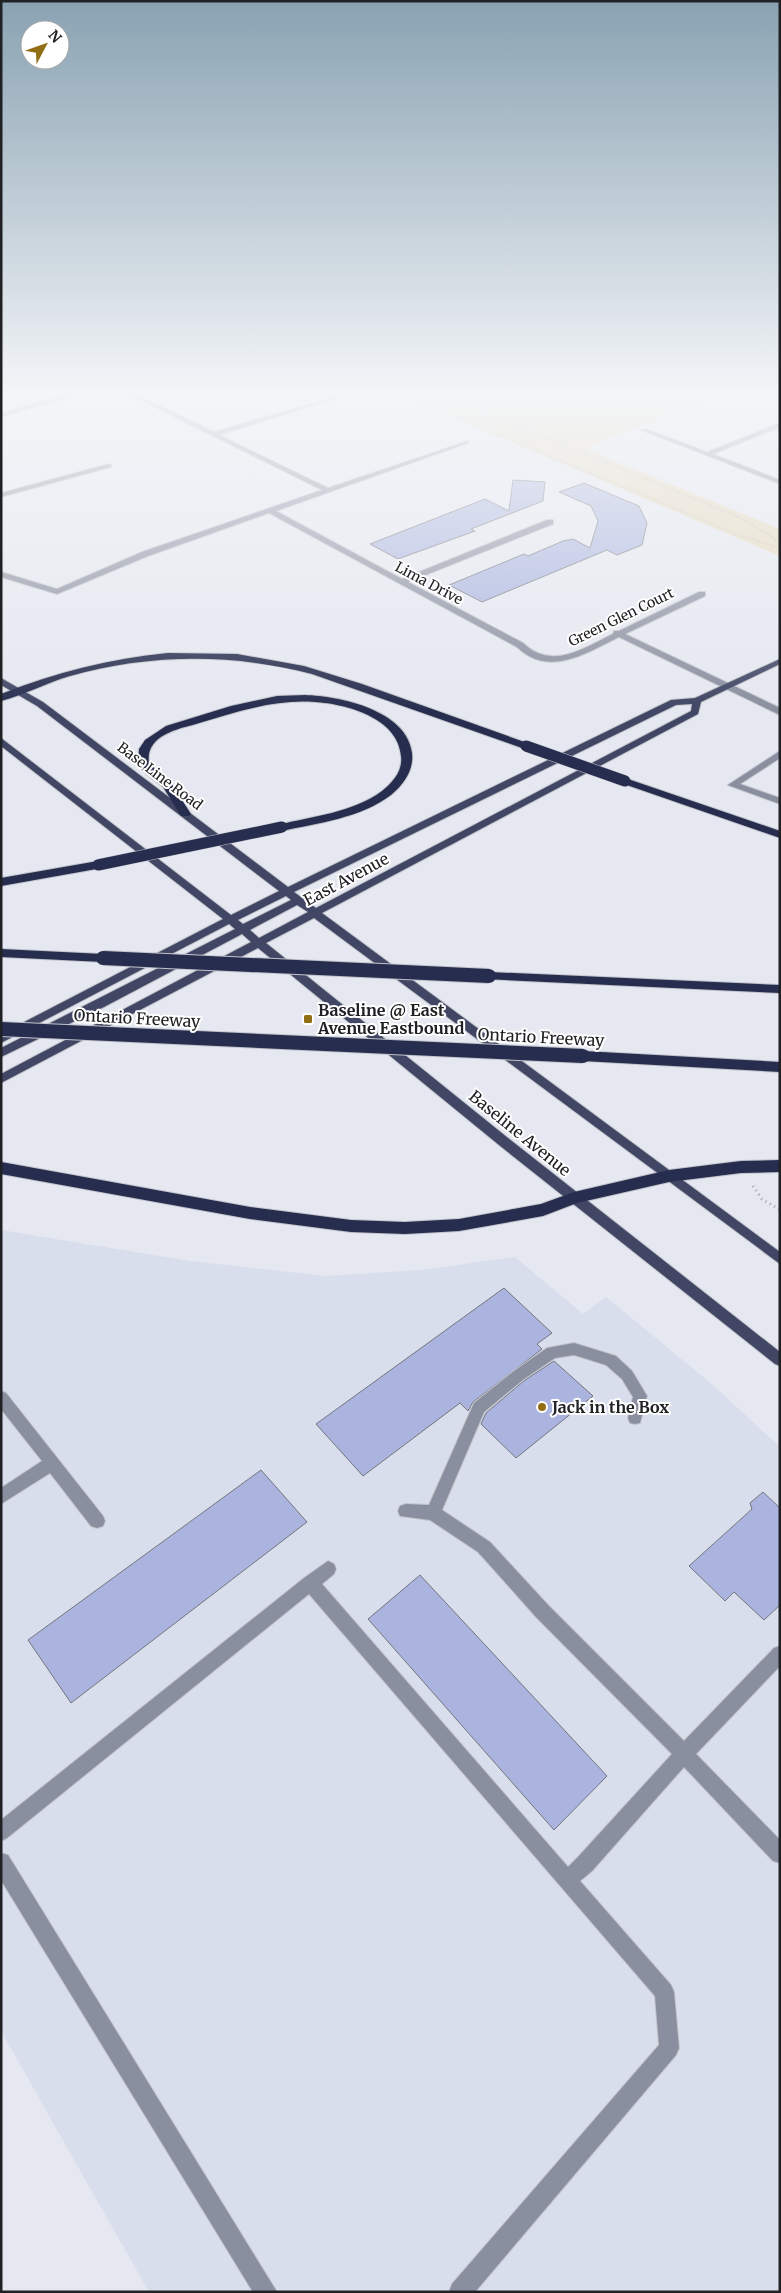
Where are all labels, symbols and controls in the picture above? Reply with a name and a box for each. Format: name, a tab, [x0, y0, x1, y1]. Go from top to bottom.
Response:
north arrow	[20, 20, 70, 70]
text: N	[44, 26, 65, 47]
street label: Lima Drive	[392, 558, 466, 608]
street label: Green Glen Court	[565, 583, 677, 650]
street label: Base Line Road	[114, 738, 207, 814]
street label: East Avenue	[300, 848, 392, 910]
place label: Baseline @ East Avenue Eastbound	[317, 1000, 464, 1038]
street label: Ontario Freeway	[73, 1005, 202, 1031]
marker: Baseline @ East Avenue Eastbound	[302, 1013, 314, 1025]
street label: Ontario Freeway	[477, 1024, 606, 1050]
street label: Baseline Avenue	[465, 1086, 575, 1180]
place label: Jack in the Box	[551, 1397, 669, 1417]
marker: Jack in the Box	[536, 1401, 548, 1413]

